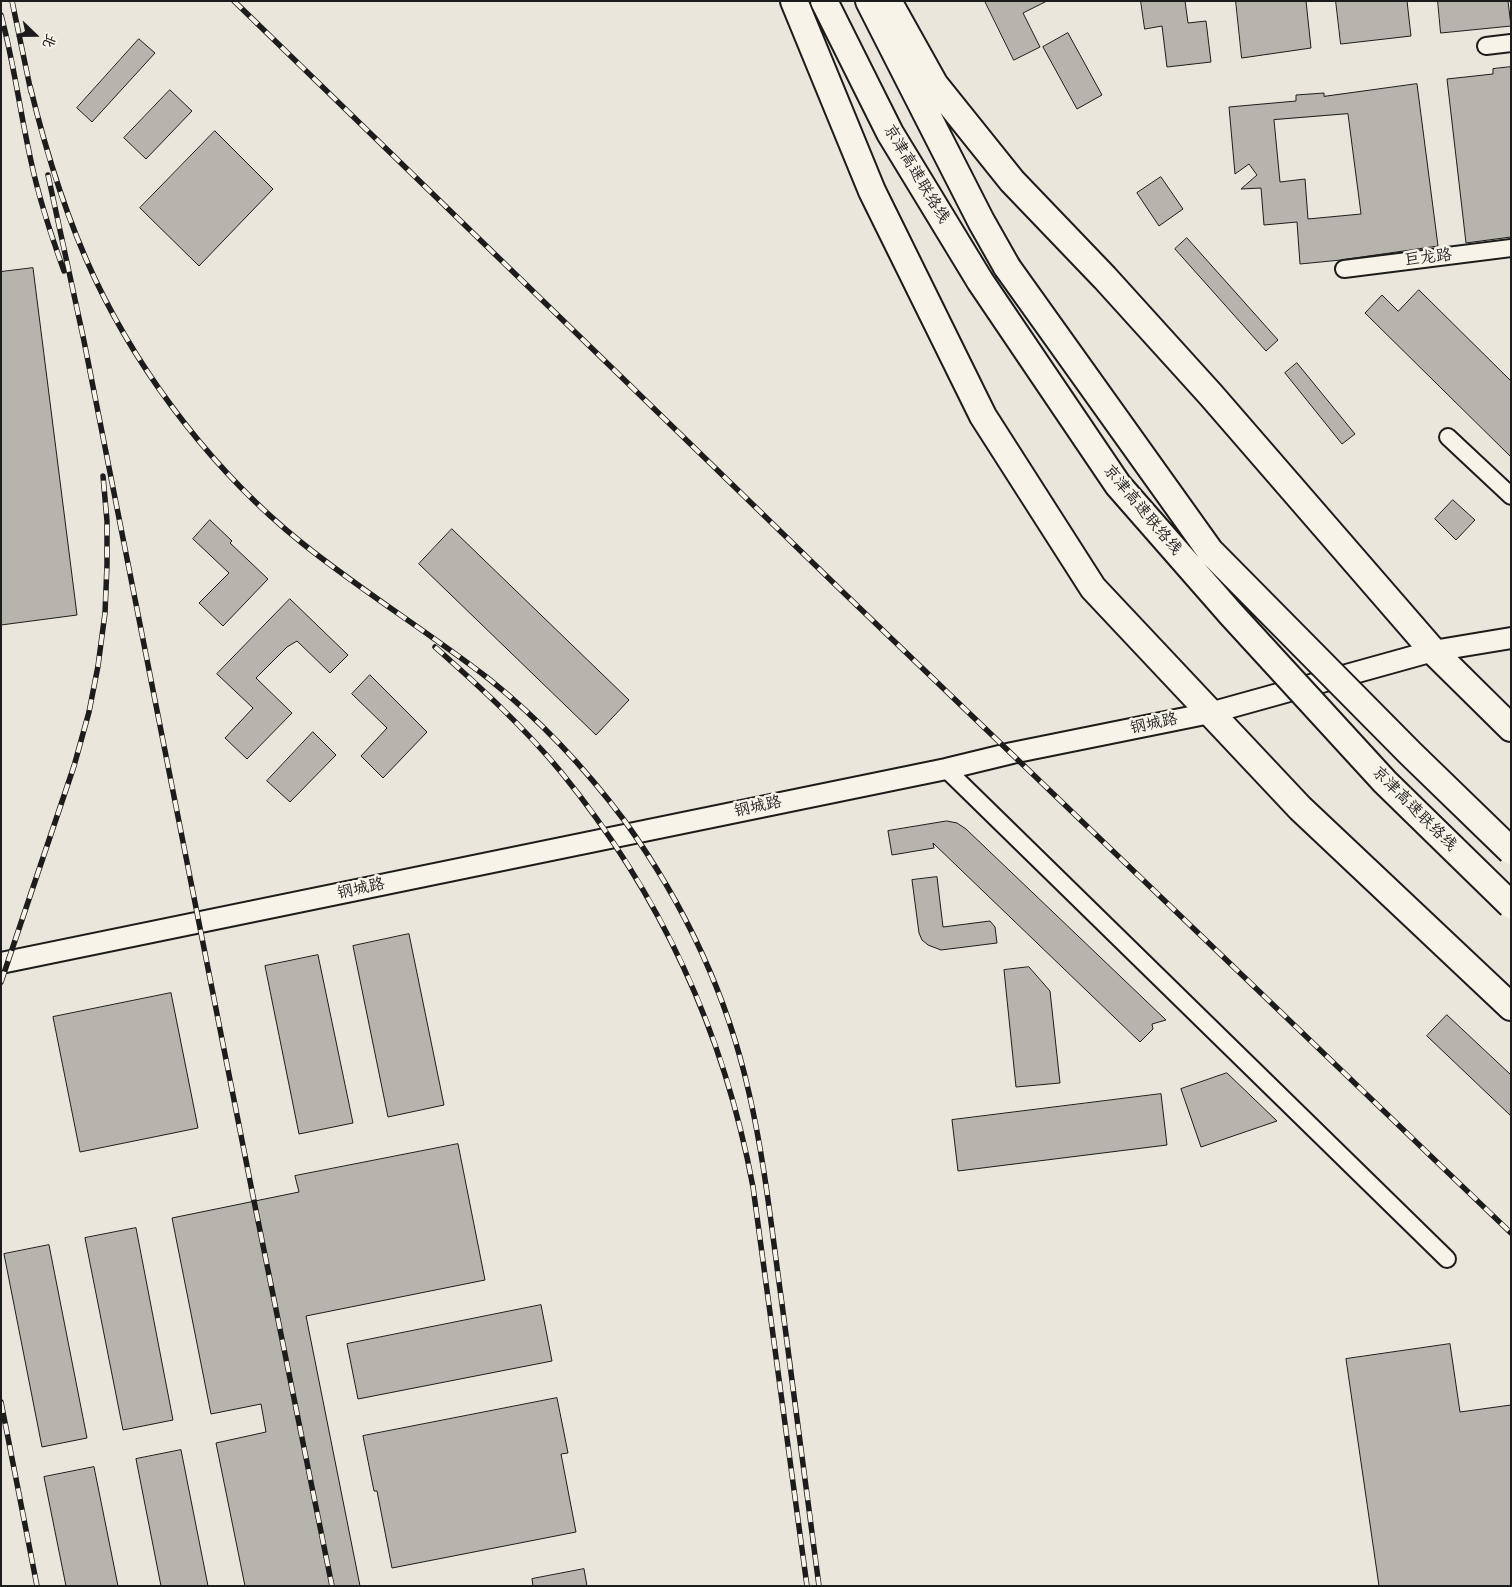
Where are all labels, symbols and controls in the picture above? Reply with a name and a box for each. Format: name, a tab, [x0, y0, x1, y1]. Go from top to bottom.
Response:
north arrow	[10, 10, 60, 60]
text: 北	[39, 31, 60, 50]
street label: 京津高速联络线	[879, 121, 953, 227]
street label: 巨龙路	[1403, 246, 1453, 270]
street label: 京津高速联络线	[1099, 461, 1185, 559]
street label: 钢城路	[1129, 710, 1179, 738]
street label: 京津高速联络线	[1368, 763, 1460, 855]
street label: 钢城路	[733, 793, 783, 821]
street label: 钢城路	[336, 875, 386, 903]

